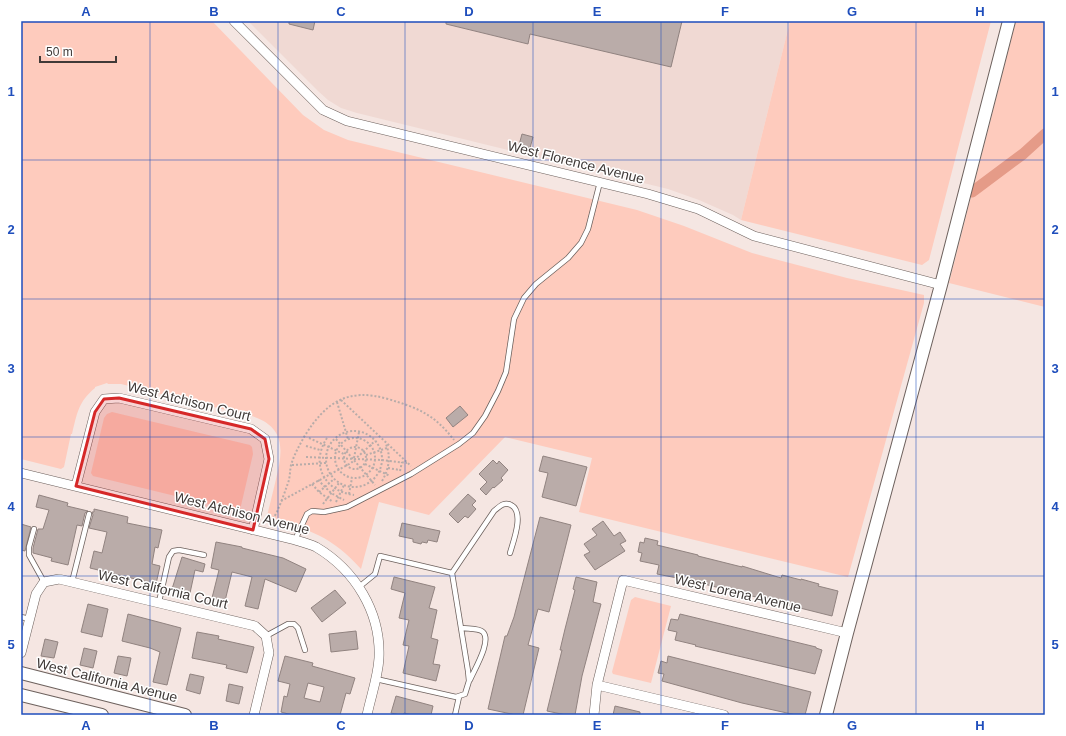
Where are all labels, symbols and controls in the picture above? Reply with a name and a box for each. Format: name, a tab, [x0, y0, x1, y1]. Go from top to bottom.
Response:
text: A	[81, 4, 91, 19]
text: B	[209, 4, 219, 19]
text: C	[336, 4, 346, 19]
text: D	[464, 4, 474, 19]
text: E	[593, 4, 602, 19]
text: F	[721, 4, 729, 19]
text: G	[847, 4, 857, 19]
text: H	[975, 4, 985, 19]
scale bar	[40, 38, 116, 64]
text: 50 m	[46, 45, 73, 59]
text: 1	[7, 84, 15, 99]
text: 1	[1051, 84, 1059, 99]
street label: West Florence Avenue	[506, 137, 646, 187]
text: 2	[7, 222, 15, 237]
text: 2	[1051, 222, 1059, 237]
text: 3	[7, 361, 15, 376]
text: 3	[1051, 361, 1059, 376]
street label: West Atchison Court	[126, 378, 252, 424]
street label: West Atchison Avenue	[173, 488, 311, 538]
text: 4	[7, 499, 15, 514]
text: 4	[1051, 499, 1059, 514]
street label: West California Court	[97, 566, 230, 612]
street label: West Lorena Avenue	[673, 571, 803, 615]
text: 5	[7, 637, 15, 652]
text: 5	[1051, 637, 1059, 652]
street label: West California Avenue	[35, 655, 179, 705]
text: A	[81, 718, 91, 733]
text: B	[209, 718, 219, 733]
text: C	[336, 718, 346, 733]
text: D	[464, 718, 474, 733]
text: E	[593, 718, 602, 733]
text: F	[721, 718, 729, 733]
text: G	[847, 718, 857, 733]
text: H	[975, 718, 985, 733]

